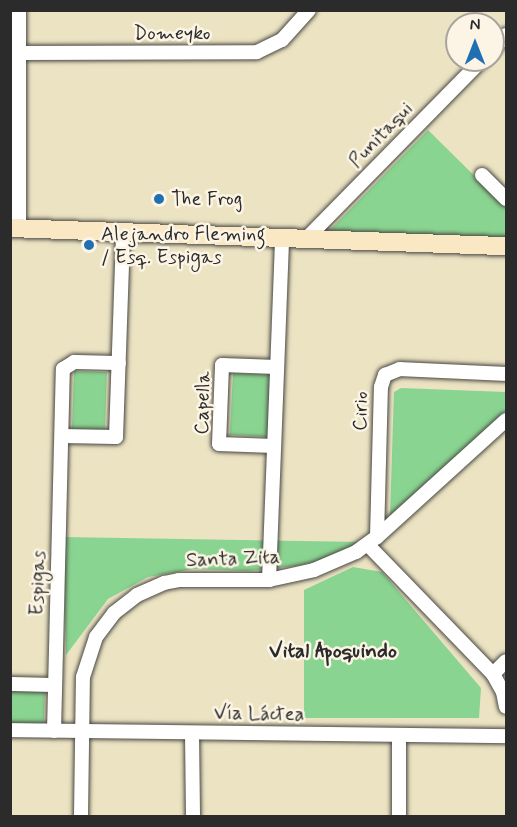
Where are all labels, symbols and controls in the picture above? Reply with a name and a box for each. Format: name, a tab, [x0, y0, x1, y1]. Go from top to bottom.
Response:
north arrow	[445, 12, 505, 72]
text: N	[470, 15, 480, 36]
street label: Domeyko	[134, 21, 210, 45]
street label: Punitaqui	[344, 97, 418, 173]
place label: The Frog	[171, 187, 242, 211]
marker: The Frog	[152, 192, 166, 206]
place label: Alejandro Fleming / Esq. Espigas	[101, 222, 266, 269]
marker: Alejandro Fleming / Esq. Espigas	[82, 238, 96, 252]
street label: Capella	[190, 371, 216, 435]
street label: Cirio	[348, 391, 374, 431]
street label: Santa Zita	[186, 545, 280, 573]
street label: Espigas	[25, 550, 51, 616]
district label: Vital Apoquindo	[269, 638, 397, 664]
street label: Vía Láctea	[214, 701, 304, 727]

